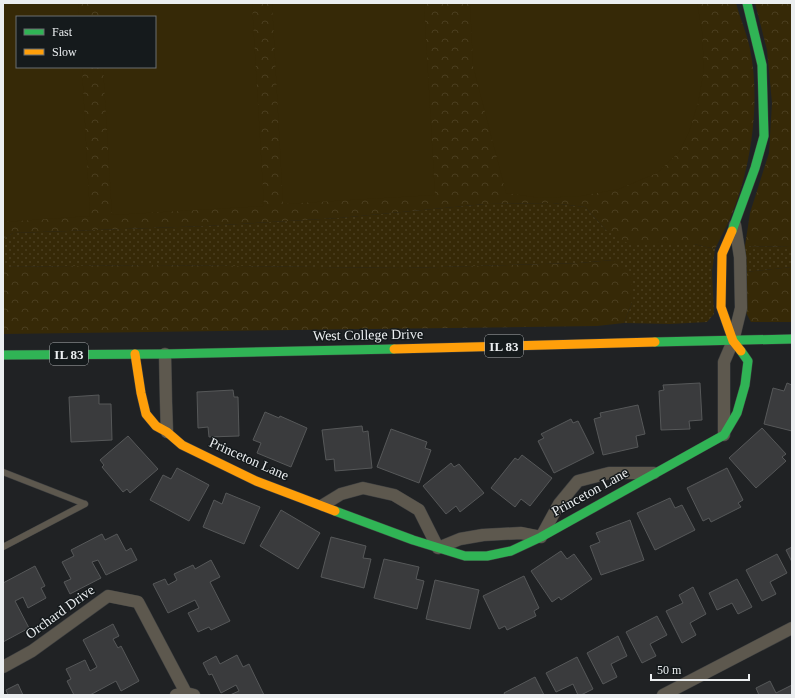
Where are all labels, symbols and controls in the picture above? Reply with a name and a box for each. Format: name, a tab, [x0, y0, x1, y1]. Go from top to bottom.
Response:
legend	[16, 16, 156, 68]
text: Fast	[52, 25, 73, 39]
text: Slow	[52, 45, 77, 59]
street label: West College Drive	[313, 327, 423, 343]
road number: IL 83	[485, 335, 523, 357]
road number: IL 83	[50, 343, 88, 365]
street label: Princeton Lane	[207, 435, 291, 483]
street label: Princeton Lane	[549, 465, 631, 519]
street label: Orchard Drive	[23, 582, 97, 642]
scale bar	[651, 656, 749, 682]
text: 50 m	[657, 663, 682, 677]

